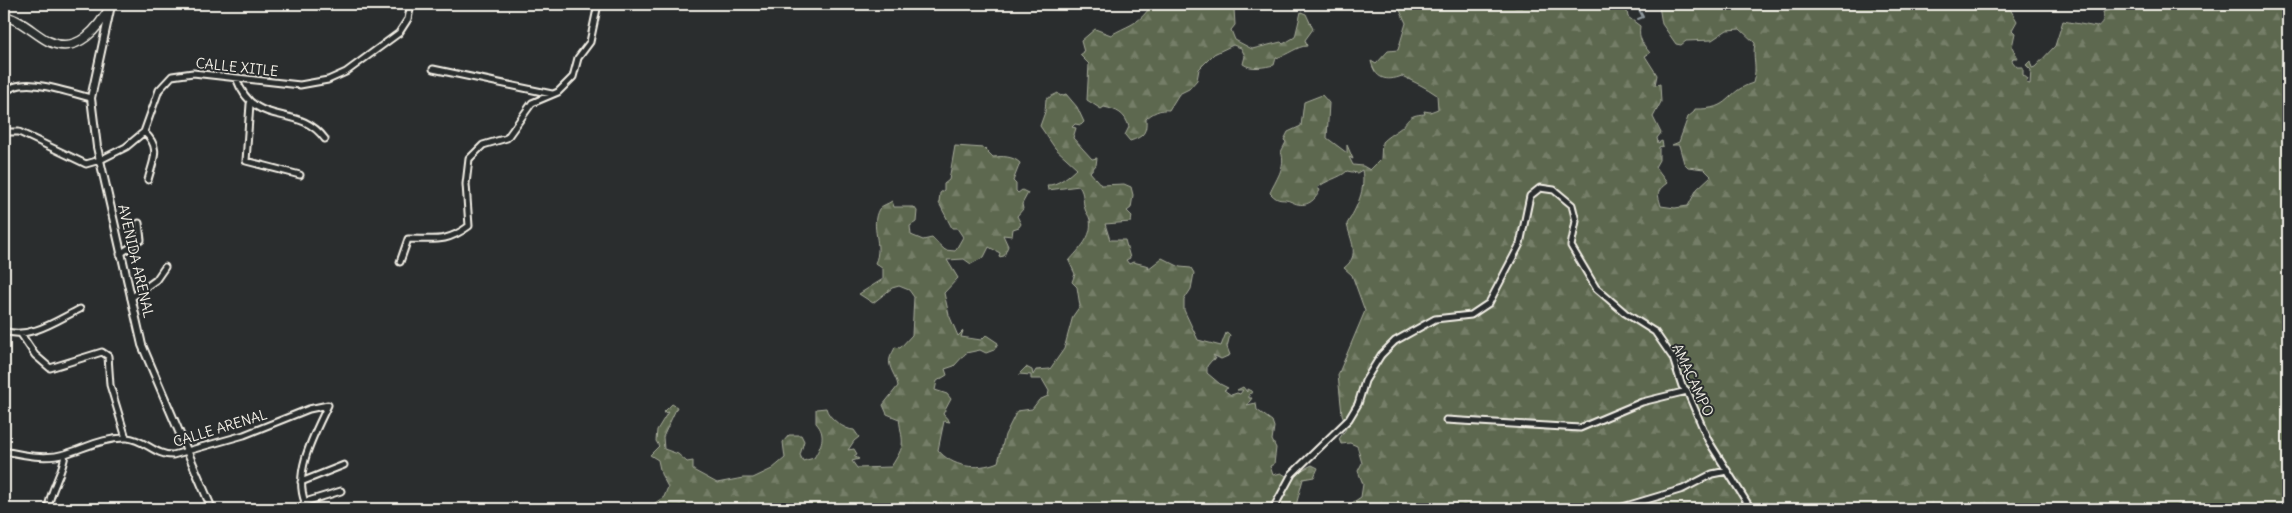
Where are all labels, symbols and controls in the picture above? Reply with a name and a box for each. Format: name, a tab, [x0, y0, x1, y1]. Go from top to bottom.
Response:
street label: CALLE XITLE	[195, 54, 279, 80]
street label: AVENIDA ARENAL	[114, 202, 158, 320]
street label: AMACAMPO	[1668, 341, 1718, 419]
street label: CALLE ARENAL	[171, 405, 270, 451]

